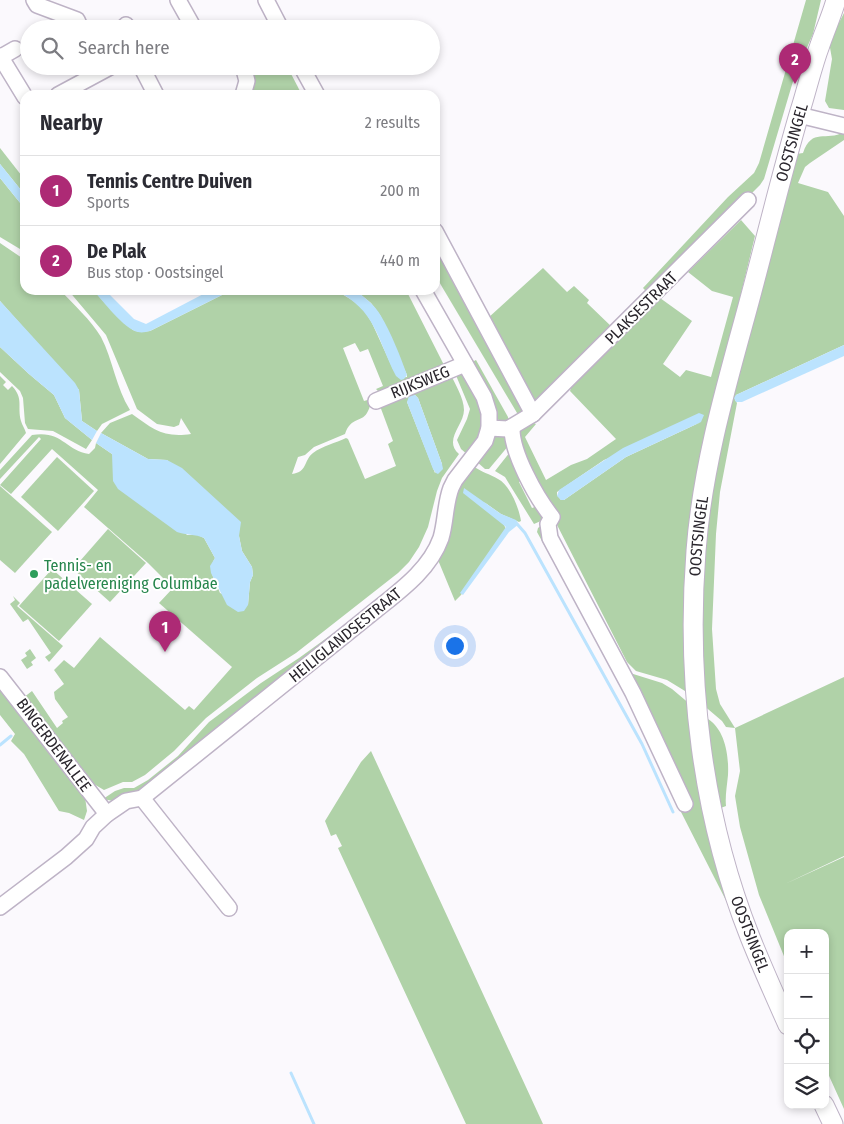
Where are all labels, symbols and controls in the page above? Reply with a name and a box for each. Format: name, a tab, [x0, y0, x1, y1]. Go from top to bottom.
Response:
search box	[20, 20, 440, 75]
icon: search	[38, 34, 66, 62]
text: Search here	[78, 36, 170, 59]
pin: 2	[779, 43, 811, 84]
street label: OOSTSINGEL	[771, 101, 811, 184]
text: Nearby	[40, 110, 102, 136]
text: 2 results	[365, 113, 420, 132]
text: Tennis Centre Duiven	[87, 170, 252, 193]
text: 1	[53, 181, 59, 200]
text: 200 m	[380, 181, 420, 200]
text: Sports	[87, 193, 130, 212]
text: De Plak	[87, 240, 146, 263]
text: 2	[52, 251, 60, 270]
text: 440 m	[380, 251, 420, 270]
text: Bus stop · Oostsingel	[87, 263, 224, 282]
street label: PLAKSESTRAAT	[601, 267, 682, 348]
street label: RIJKSWEG	[388, 362, 452, 402]
street label: OOSTSINGEL	[685, 495, 712, 577]
place label: Tennis- en padelvereniging Columbae	[44, 556, 218, 593]
marker: Tennis- en padelvereniging Columbae	[28, 568, 40, 580]
street label: HEILIGLANDSESTRAAT	[285, 584, 405, 686]
pin: 1	[149, 611, 181, 652]
your location	[442, 633, 468, 659]
street label: BINGERDENALLEE	[13, 694, 95, 796]
street label: OOSTSINGEL	[727, 893, 773, 975]
map controls	[784, 929, 829, 1109]
button: +	[784, 929, 829, 974]
button: −	[784, 974, 829, 1019]
button: locate	[784, 1019, 829, 1064]
button: layers	[784, 1064, 829, 1109]

